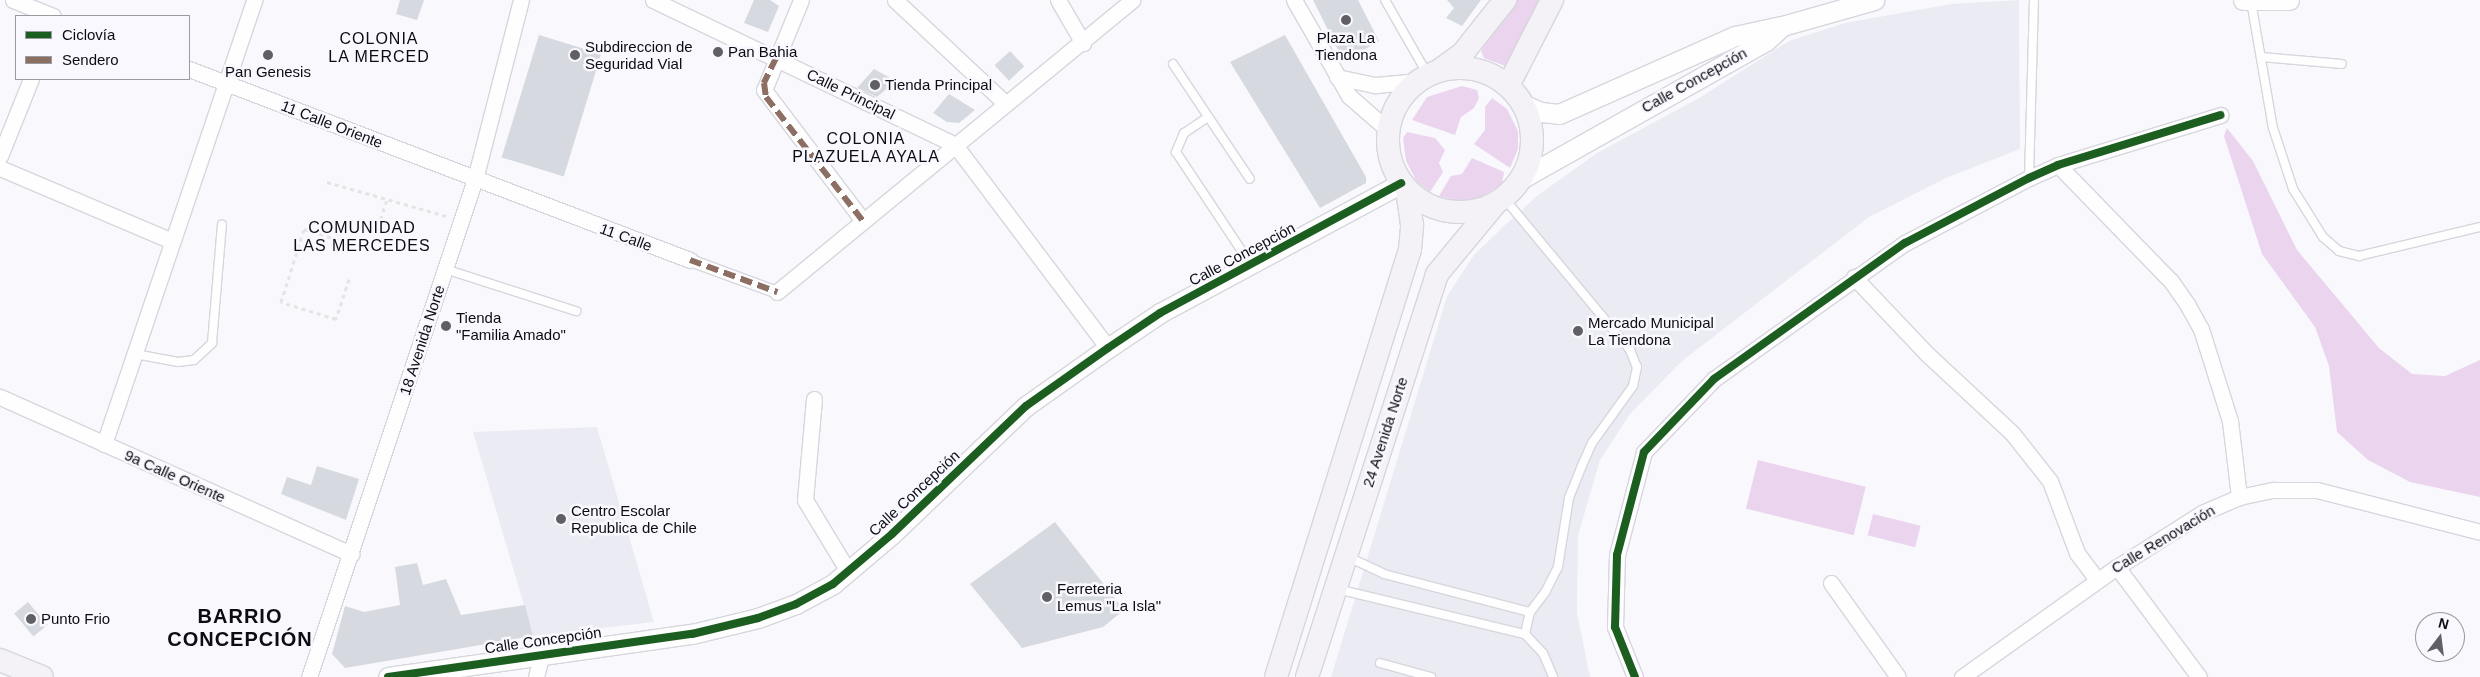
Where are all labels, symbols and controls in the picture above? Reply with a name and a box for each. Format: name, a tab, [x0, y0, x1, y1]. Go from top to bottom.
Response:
marker: Plaza La Tiendona	[1340, 14, 1352, 26]
legend	[15, 15, 190, 80]
text: Ciclovía	[62, 26, 115, 43]
place label: Plaza La Tiendona	[1315, 28, 1377, 63]
district label: COLONIA LA MERCED	[327, 29, 431, 67]
place label: Subdireccion de Seguridad Vial	[585, 37, 693, 72]
place label: Pan Bahia	[728, 43, 797, 61]
street label: Calle Concepción	[1638, 44, 1750, 116]
marker: Pan Bahia	[712, 46, 724, 58]
marker: Pan Genesis	[262, 49, 274, 61]
marker: Subdireccion de Seguridad Vial	[569, 49, 581, 61]
text: Sendero	[62, 51, 119, 68]
place label: Pan Genesis	[225, 63, 311, 81]
street label: Calle Principal	[804, 65, 898, 123]
place label: Tienda Principal	[885, 76, 992, 94]
marker: Tienda Principal	[869, 79, 881, 91]
street label: 11 Calle Oriente	[279, 96, 385, 152]
district label: COLONIA PLAZUELA AYALA	[790, 129, 942, 167]
district label: COMUNIDAD LAS MERCEDES	[292, 218, 432, 256]
street label: Calle Concepción	[1186, 218, 1298, 290]
street label: 11 Calle	[598, 219, 654, 255]
street label: 18 Avenida Norte	[396, 282, 448, 398]
place label: Tienda "Familia Amado"	[456, 308, 567, 343]
place label: Mercado Municipal La Tiendona	[1588, 313, 1714, 348]
marker: Tienda "Familia Amado"	[440, 320, 452, 332]
marker: Mercado Municipal La Tiendona	[1572, 325, 1584, 337]
street label: 24 Avenida Norte	[1359, 374, 1411, 490]
street label: 9a Calle Oriente	[122, 446, 228, 506]
street label: Calle Concepción	[865, 446, 963, 540]
place label: Centro Escolar Republica de Chile	[571, 501, 697, 536]
street label: Calle Renovación	[2108, 501, 2218, 577]
marker: Centro Escolar Republica de Chile	[555, 513, 567, 525]
place label: Ferreteria Lemus "La Isla"	[1057, 579, 1161, 614]
marker: Ferreteria Lemus "La Isla"	[1041, 591, 1053, 603]
district label: BARRIO CONCEPCIÓN	[166, 605, 314, 652]
place label: Punto Frio	[41, 610, 110, 628]
north arrow	[2415, 612, 2465, 662]
marker: Punto Frio	[25, 613, 37, 625]
text: N	[2437, 614, 2451, 633]
street label: Calle Concepción	[484, 623, 602, 657]

